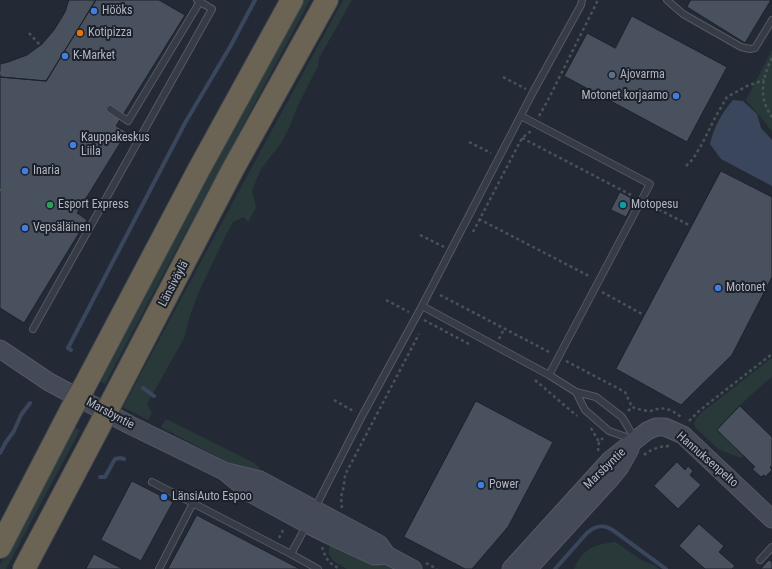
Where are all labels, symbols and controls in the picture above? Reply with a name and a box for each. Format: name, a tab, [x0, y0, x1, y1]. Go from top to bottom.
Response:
place label: Hööks	[102, 4, 132, 18]
marker: Hööks	[89, 6, 99, 16]
place label: Kotipizza	[88, 26, 132, 40]
marker: Kotipizza	[75, 28, 85, 38]
place label: K-Market	[73, 49, 115, 63]
marker: K-Market	[60, 51, 70, 61]
place label: Ajovarma	[620, 68, 665, 82]
marker: Ajovarma	[607, 70, 617, 80]
place label: Motonet korjaamo	[581, 89, 668, 103]
marker: Motonet korjaamo	[671, 91, 681, 101]
place label: Kauppakeskus Liila	[81, 131, 150, 159]
marker: Kauppakeskus Liila	[68, 140, 78, 150]
place label: Inaria	[33, 164, 60, 178]
marker: Inaria	[20, 166, 30, 176]
place label: Esport Express	[58, 198, 129, 212]
place label: Motopesu	[631, 198, 678, 212]
marker: Esport Express	[45, 200, 55, 210]
marker: Motopesu	[618, 200, 628, 210]
place label: Vepsäläinen	[33, 221, 91, 235]
marker: Vepsäläinen	[20, 223, 30, 233]
street label: Länsiväylä	[156, 259, 192, 309]
place label: Motonet	[726, 281, 766, 295]
marker: Motonet	[713, 283, 723, 293]
street label: Marsbyntie	[83, 395, 137, 433]
street label: Hannuksenpelto	[673, 429, 741, 491]
street label: Marsbyntie	[581, 446, 629, 492]
place label: Power	[489, 478, 519, 492]
marker: Power	[476, 480, 486, 490]
place label: LänsiAuto Espoo	[172, 490, 252, 504]
marker: LänsiAuto Espoo	[159, 492, 169, 502]

